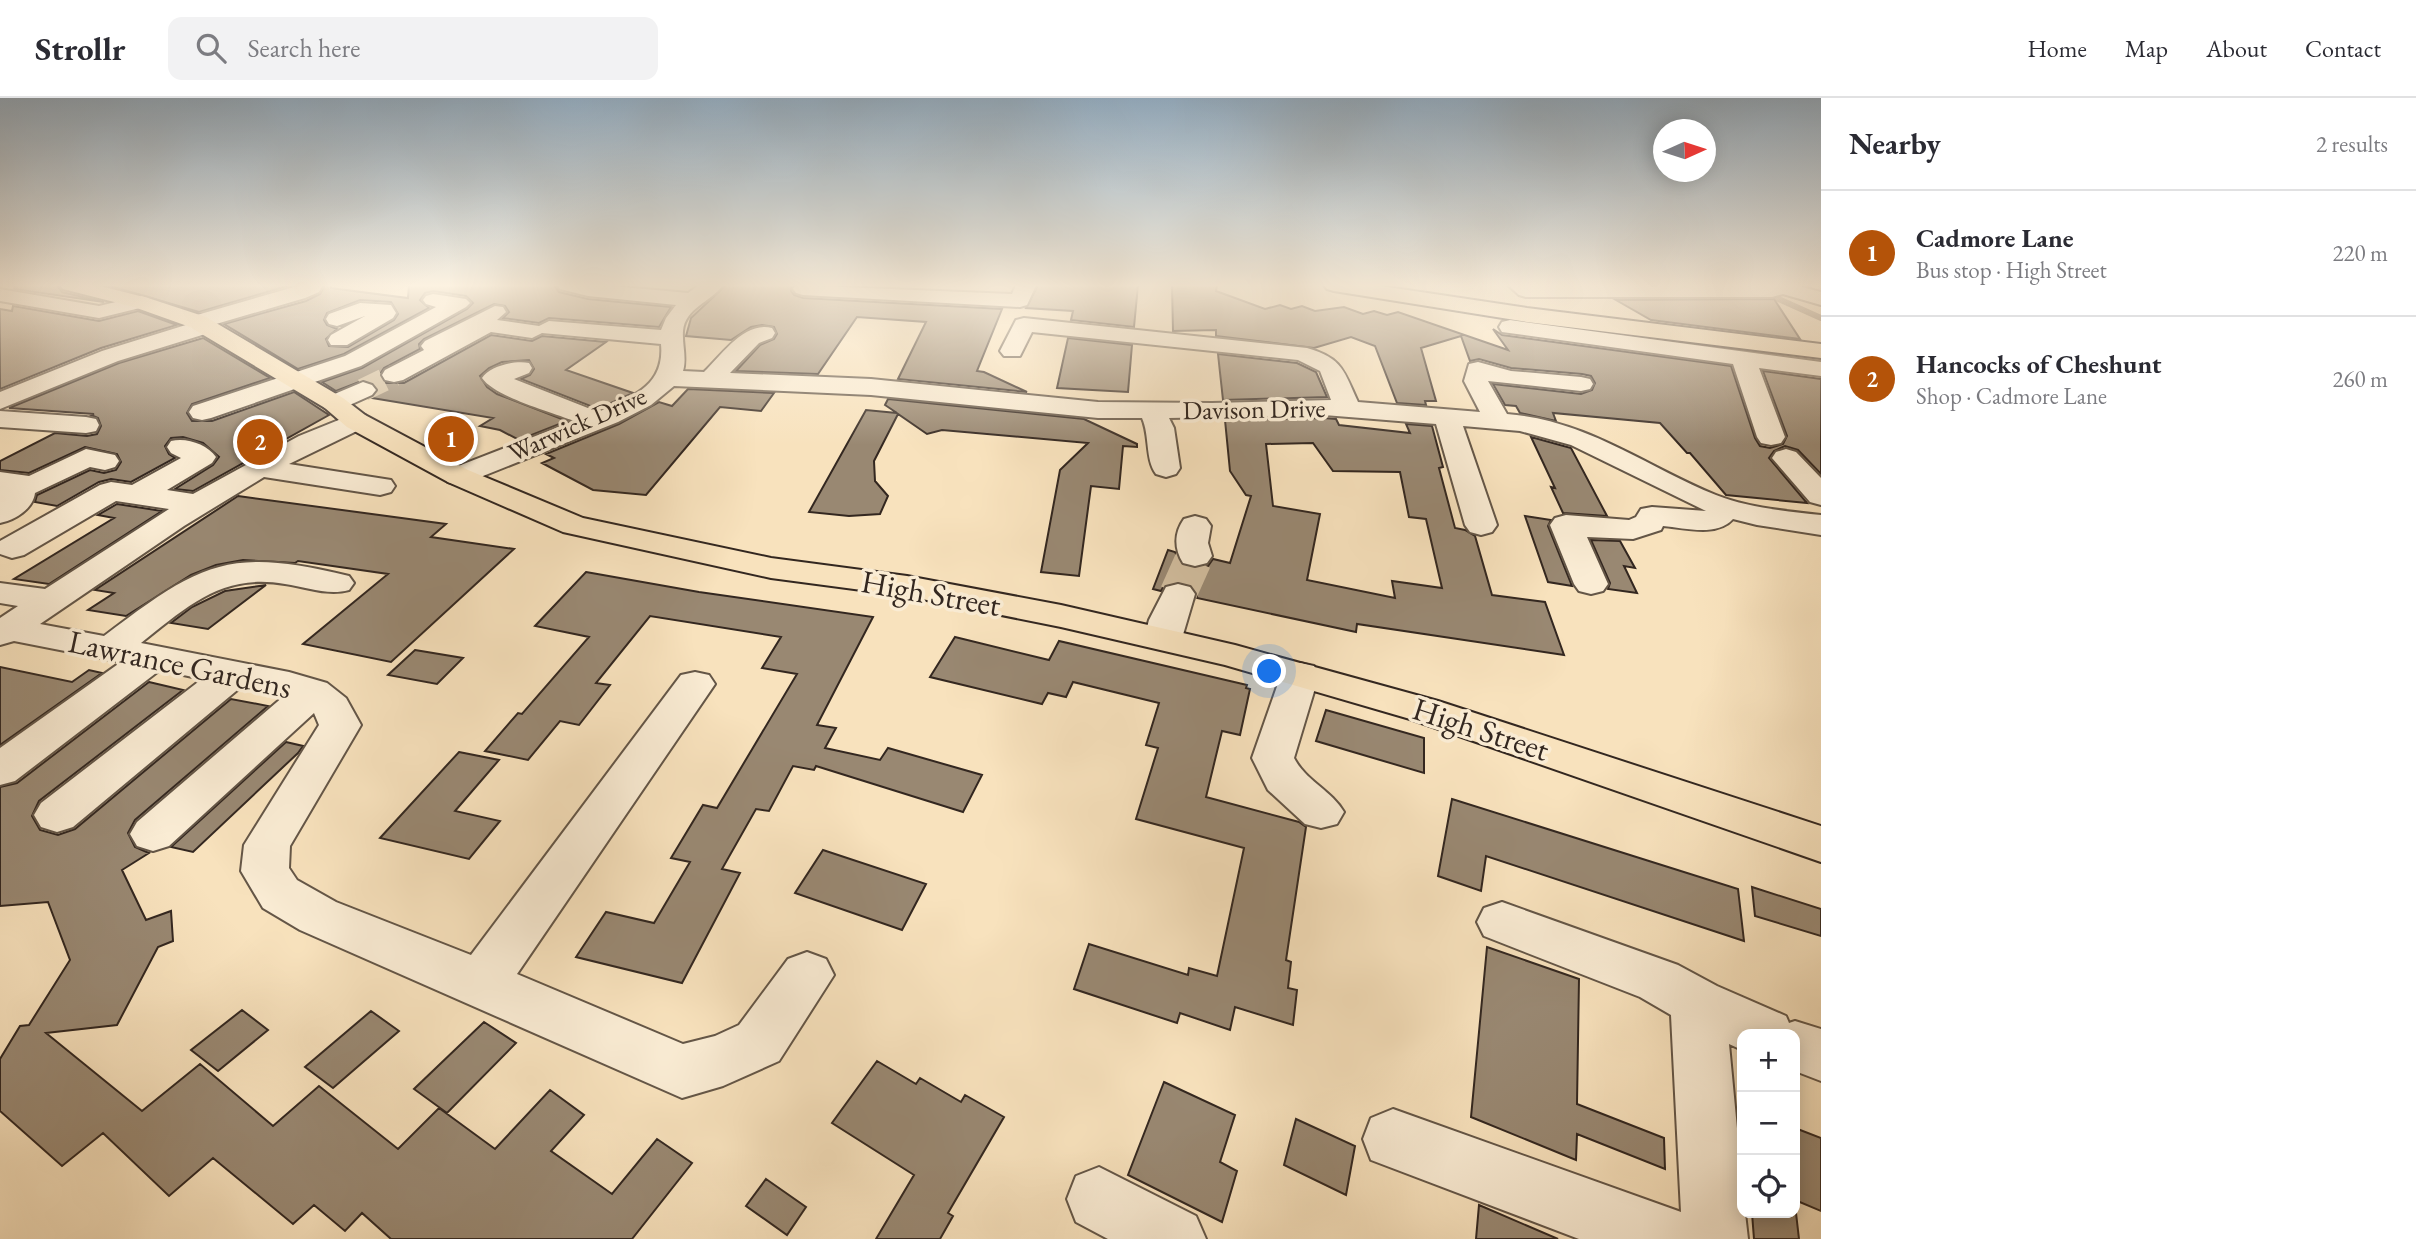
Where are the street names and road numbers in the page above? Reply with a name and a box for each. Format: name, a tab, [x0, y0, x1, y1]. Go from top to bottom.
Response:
street label: Warwick Drive	[502, 378, 652, 470]
street label: Davison Drive	[1182, 391, 1326, 427]
street label: High Street	[858, 560, 1004, 626]
street label: Lawrance Gardens	[65, 620, 295, 708]
street label: High Street	[1408, 687, 1554, 771]

